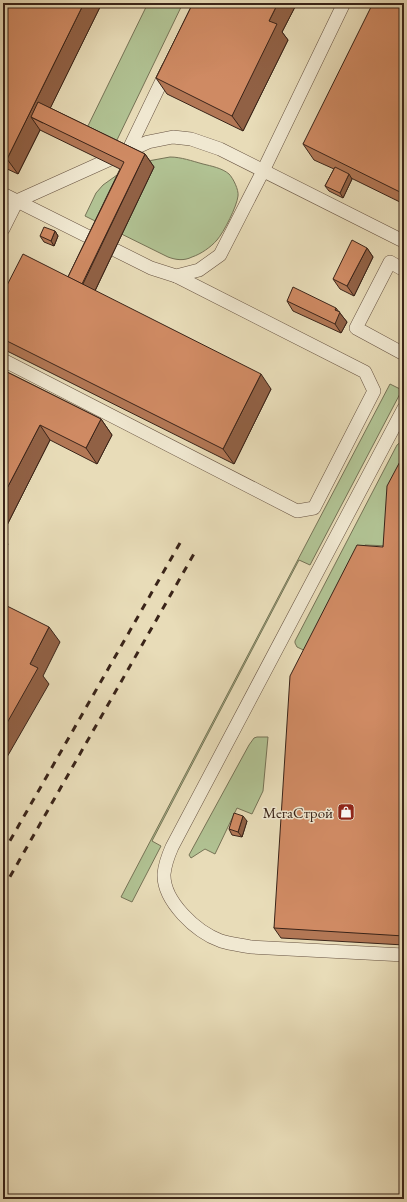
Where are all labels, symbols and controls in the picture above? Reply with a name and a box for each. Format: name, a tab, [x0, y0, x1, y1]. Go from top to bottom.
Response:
shop icon: МегаСтрой	[336, 802, 356, 822]
place label: МегаСтрой	[263, 803, 333, 822]

